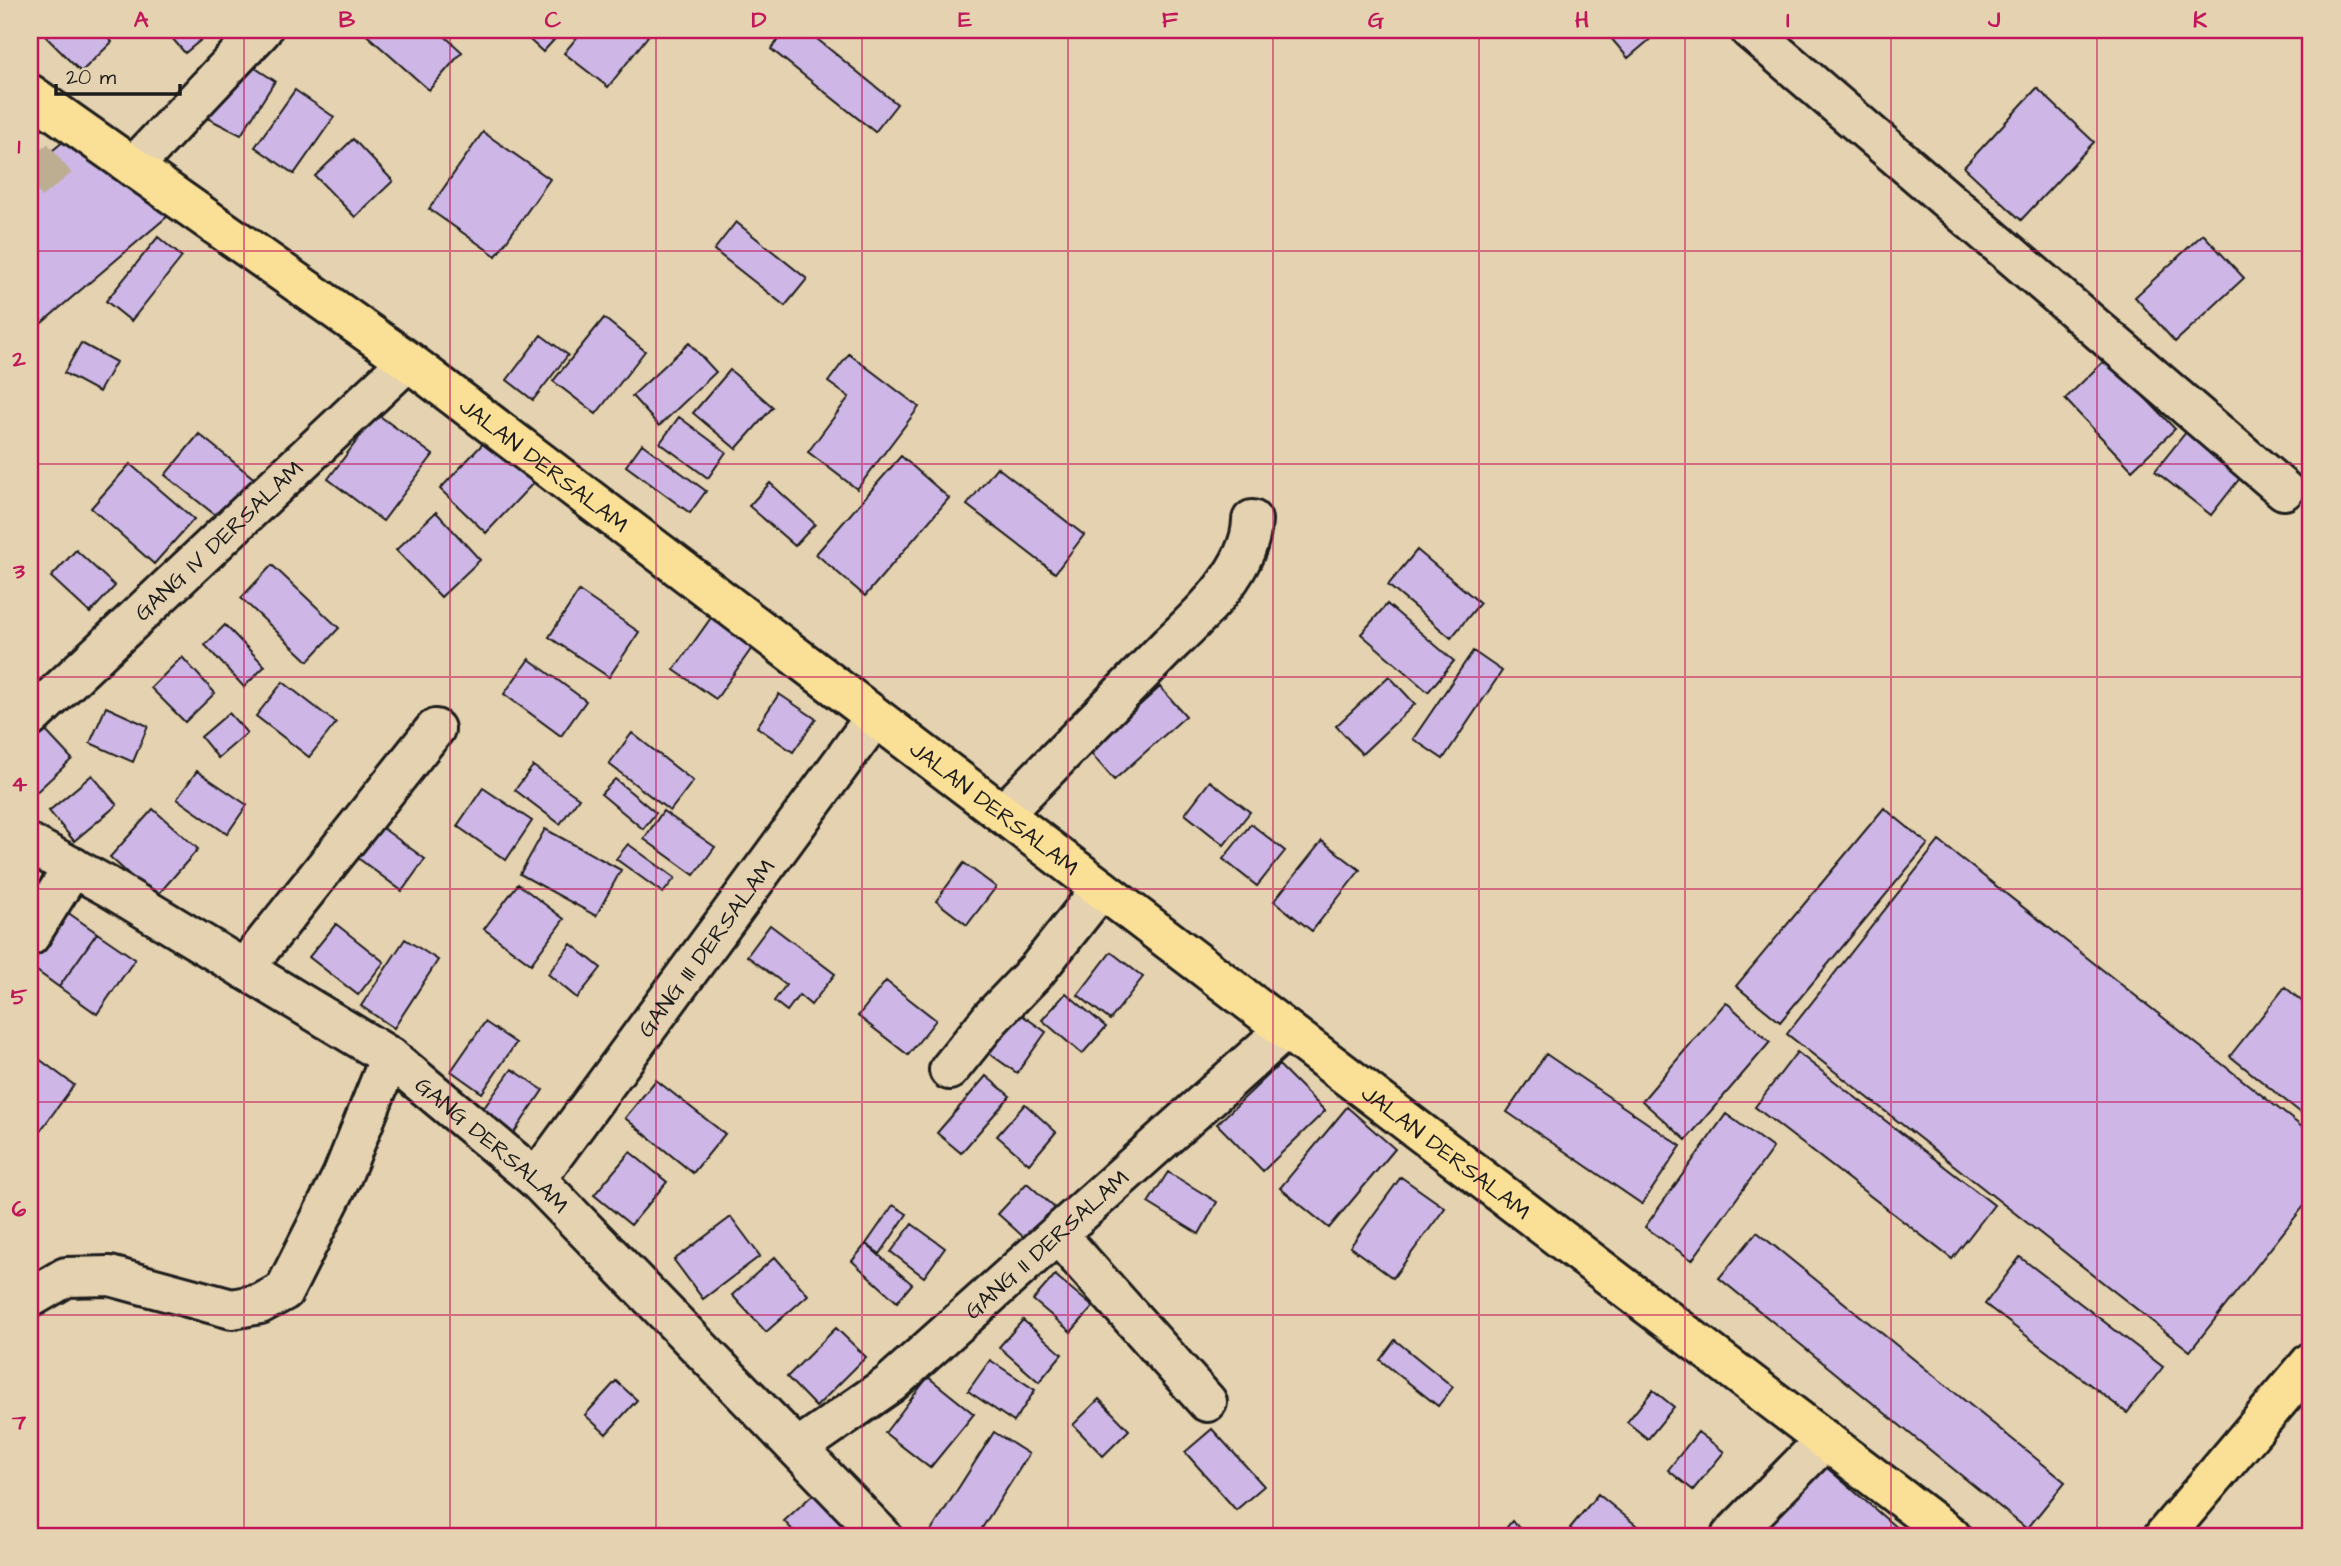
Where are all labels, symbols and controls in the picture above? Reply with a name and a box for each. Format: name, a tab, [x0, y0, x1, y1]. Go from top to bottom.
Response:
text: A	[134, 4, 149, 36]
text: B	[339, 4, 356, 36]
text: C	[545, 4, 562, 36]
text: D	[752, 4, 767, 36]
text: E	[958, 4, 972, 36]
text: F	[1162, 4, 1179, 36]
text: G	[1368, 4, 1384, 36]
text: H	[1575, 4, 1589, 36]
text: I	[1786, 4, 1790, 36]
text: J	[1987, 4, 2001, 36]
text: K	[2193, 4, 2208, 36]
scale bar	[56, 52, 180, 96]
text: 20 m	[66, 63, 117, 92]
text: 1	[18, 130, 21, 162]
text: 2	[11, 343, 26, 375]
street label: JALAN DERSALAM	[452, 391, 635, 540]
street label: GANG IV DERSALAM	[127, 453, 311, 629]
text: 3	[12, 555, 25, 587]
street label: JALAN DERSALAM	[903, 733, 1085, 883]
text: 4	[11, 768, 27, 800]
street label: GANG III DERSALAM	[630, 852, 783, 1044]
text: 5	[11, 981, 28, 1013]
street label: GANG DERSALAM	[408, 1069, 576, 1221]
street label: JALAN DERSALAM	[1354, 1078, 1537, 1227]
street label: GANG II DERSALAM	[958, 1162, 1136, 1327]
text: 6	[12, 1193, 27, 1225]
text: 7	[11, 1406, 27, 1438]

